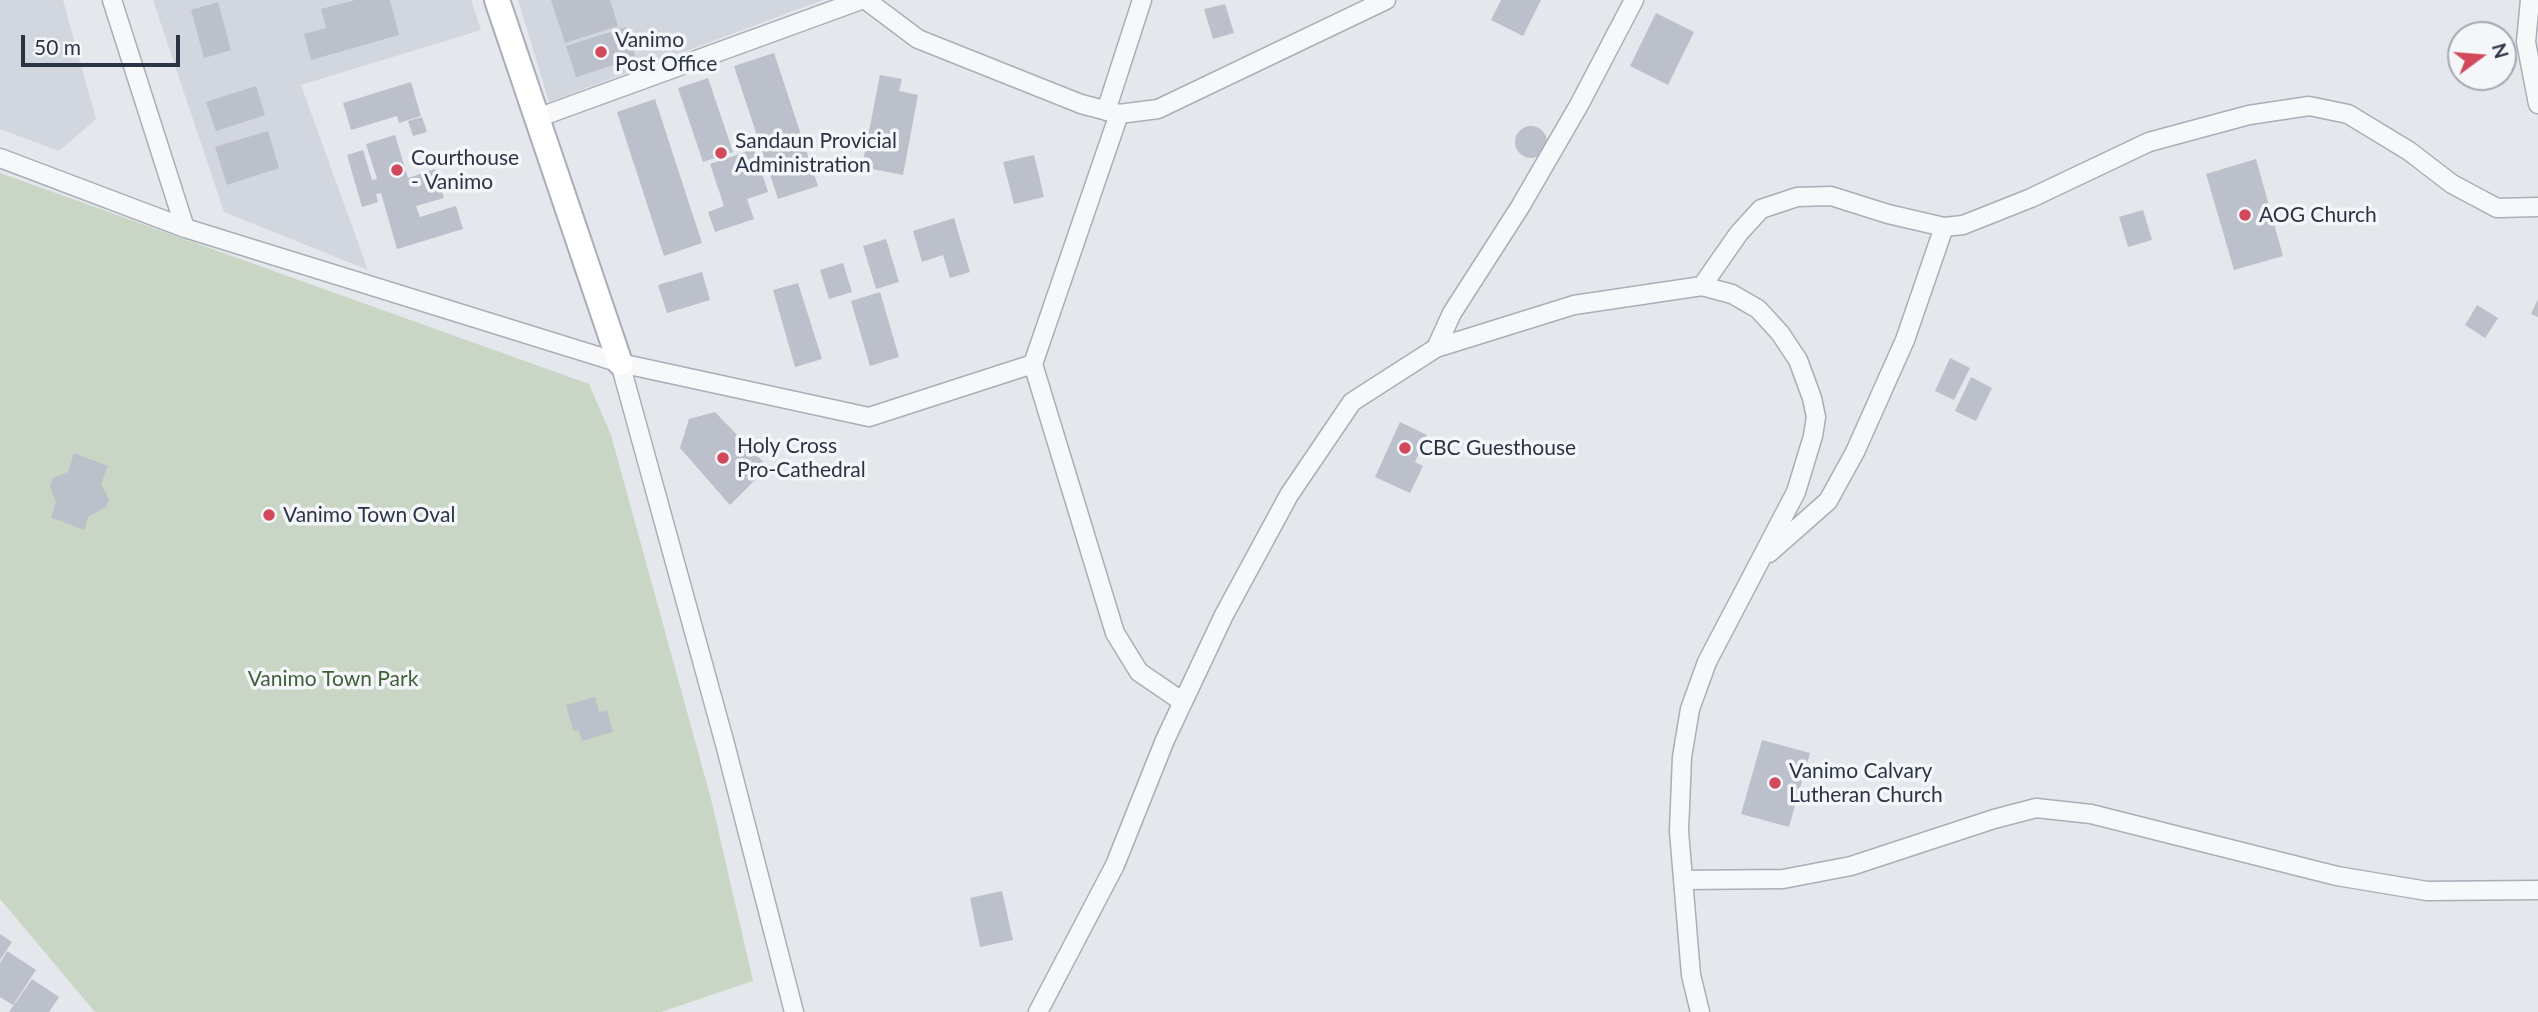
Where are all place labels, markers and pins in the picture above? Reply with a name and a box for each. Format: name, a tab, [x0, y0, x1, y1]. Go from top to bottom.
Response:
place label: Vanimo Post Office	[615, 27, 717, 77]
marker: Vanimo Post Office	[593, 44, 609, 60]
place label: Sandaun Provicial Administration	[735, 128, 897, 178]
place label: Courthouse - Vanimo	[411, 145, 519, 195]
marker: Sandaun Provicial Administration	[713, 145, 729, 161]
marker: Courthouse - Vanimo	[389, 162, 405, 178]
place label: AOG Church	[2259, 202, 2377, 228]
marker: AOG Church	[2237, 207, 2253, 223]
place label: Holy Cross Pro-Cathedral	[737, 433, 866, 483]
place label: CBC Guesthouse	[1419, 435, 1576, 461]
marker: CBC Guesthouse	[1397, 440, 1413, 456]
marker: Holy Cross Pro-Cathedral	[715, 450, 731, 466]
place label: Vanimo Town Oval	[283, 502, 455, 528]
marker: Vanimo Town Oval	[261, 507, 277, 523]
place label: Vanimo Calvary Lutheran Church	[1789, 758, 1943, 808]
marker: Vanimo Calvary Lutheran Church	[1767, 775, 1783, 791]

